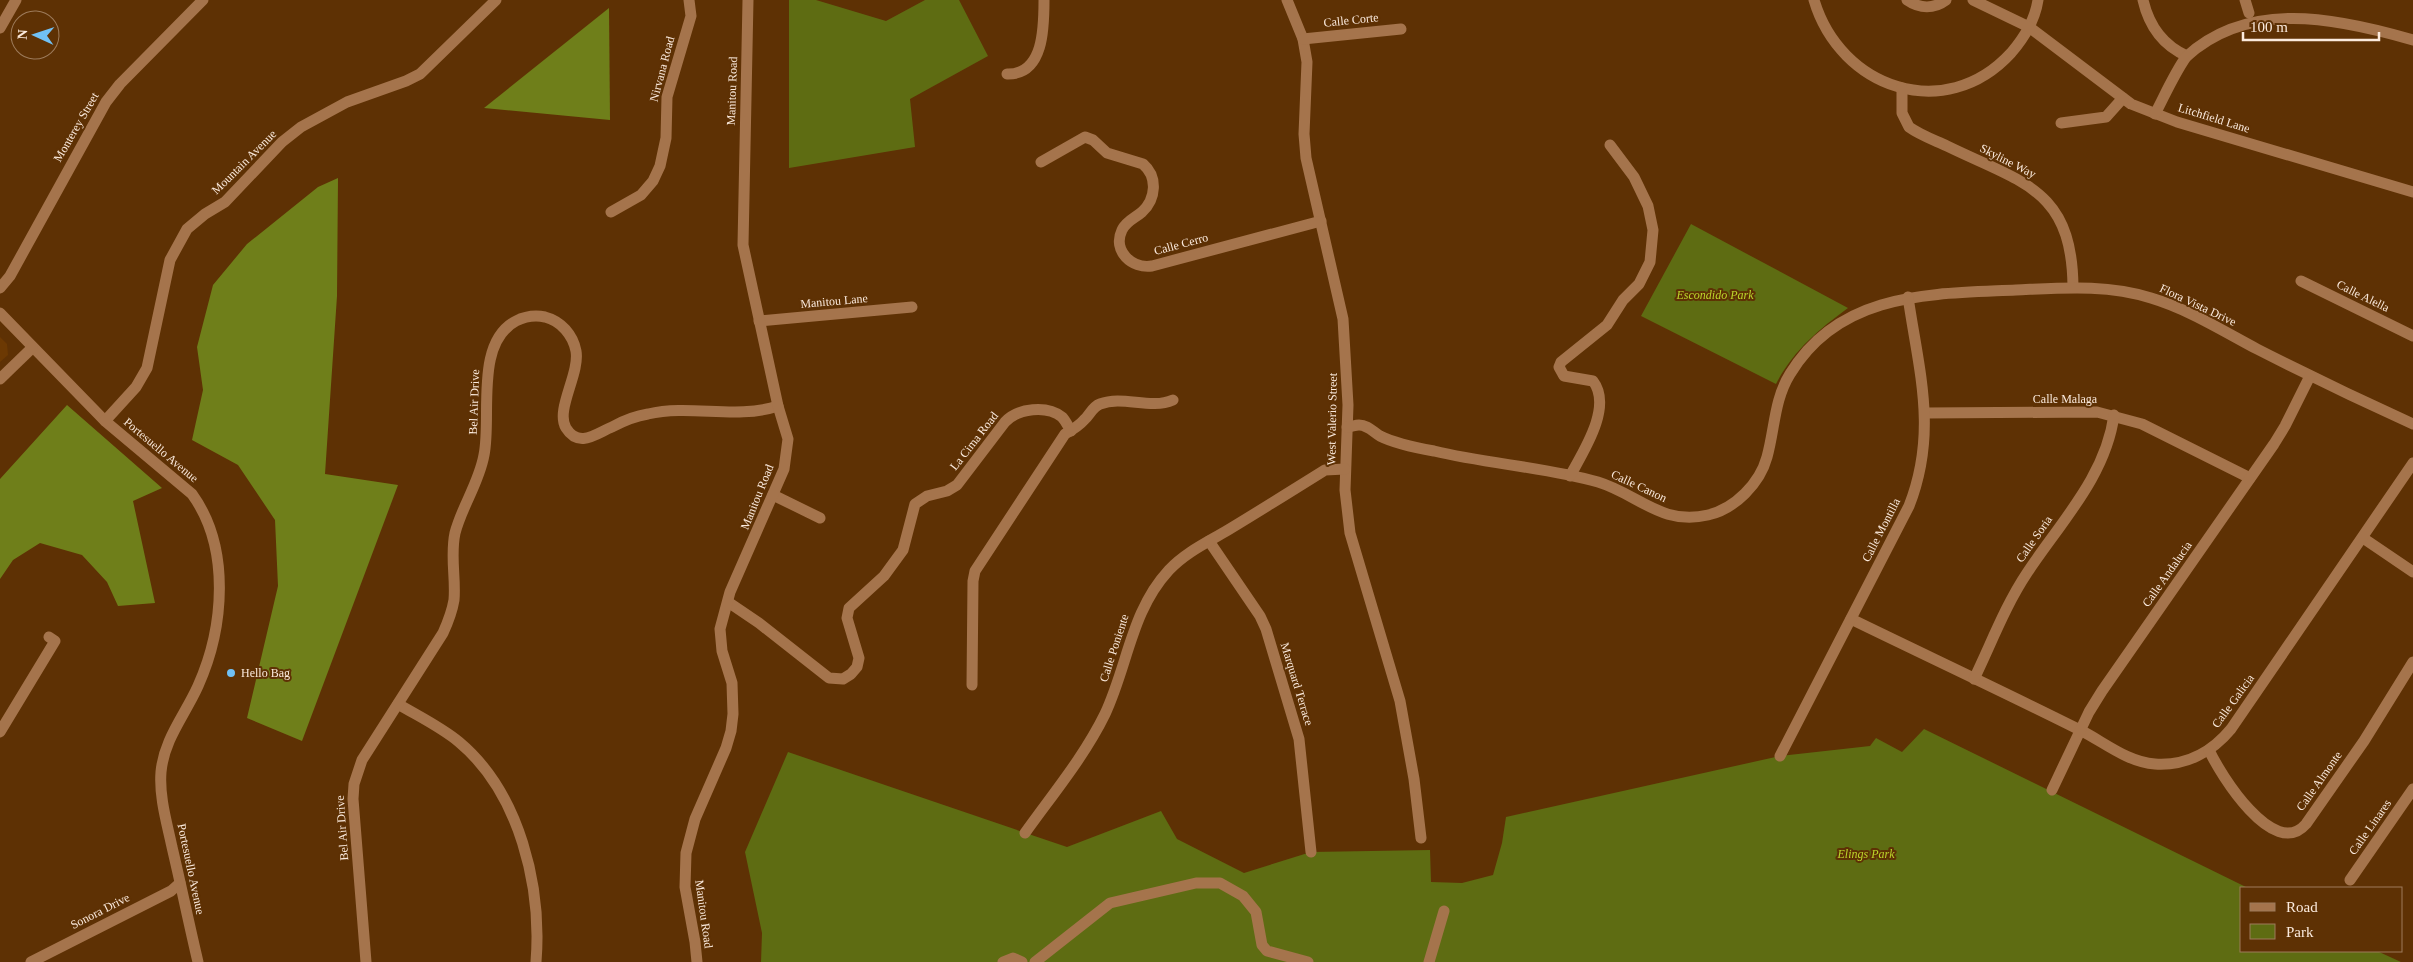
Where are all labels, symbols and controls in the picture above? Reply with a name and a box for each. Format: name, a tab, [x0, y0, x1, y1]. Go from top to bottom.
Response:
north arrow	[10, 10, 60, 60]
street label: Calle Corte	[1323, 10, 1379, 30]
scale bar	[2243, 10, 2379, 42]
text: 100 m	[2250, 19, 2288, 35]
text: N	[15, 29, 30, 40]
street label: Nirvana Road	[647, 35, 677, 103]
street label: Manitou Road	[724, 56, 740, 126]
street label: Monterey Street	[51, 89, 102, 164]
street label: Litchfield Lane	[2176, 100, 2252, 136]
street label: Mountain Avenue	[209, 127, 279, 197]
street label: Skyline Way	[1978, 141, 2038, 181]
street label: Calle Cerro	[1152, 230, 1210, 258]
street label: Calle Alella	[2334, 277, 2392, 315]
street label: Flora Vista Drive	[2157, 281, 2239, 329]
park label: Escondido Park	[1676, 288, 1754, 302]
street label: Manitou Lane	[800, 291, 868, 311]
street label: Bel Air Drive	[466, 369, 482, 435]
street label: West Valerio Street	[1324, 372, 1340, 465]
street label: Calle Malaga	[2033, 392, 2098, 406]
street label: La Cima Road	[947, 409, 1001, 473]
street label: Portesuello Avenue	[121, 415, 201, 485]
street label: Manitou Road	[738, 462, 776, 532]
street label: Calle Canon	[1609, 467, 1669, 505]
street label: Calle Montilla	[1859, 495, 1903, 564]
street label: Calle Soria	[2013, 512, 2056, 565]
street label: Calle Andalucia	[2139, 538, 2195, 610]
street label: Calle Poniente	[1096, 612, 1132, 684]
street label: Marquard Terrace	[1278, 641, 1316, 727]
place label: Hello Bag	[241, 666, 290, 680]
marker: Hello Bag	[225, 667, 237, 679]
street label: Calle Galicia	[2209, 671, 2258, 731]
street label: Calle Almonte	[2293, 748, 2345, 814]
street label: Bel Air Drive	[333, 795, 351, 861]
street label: Calle Linares	[2346, 796, 2394, 857]
street label: Portesuello Avenue	[175, 822, 207, 916]
park label: Elings Park	[1837, 847, 1895, 861]
street label: Manitou Road	[692, 879, 716, 949]
legend	[2240, 887, 2403, 952]
street label: Sonora Drive	[68, 890, 132, 932]
text: Road	[2286, 899, 2318, 915]
text: Park	[2286, 924, 2314, 940]

